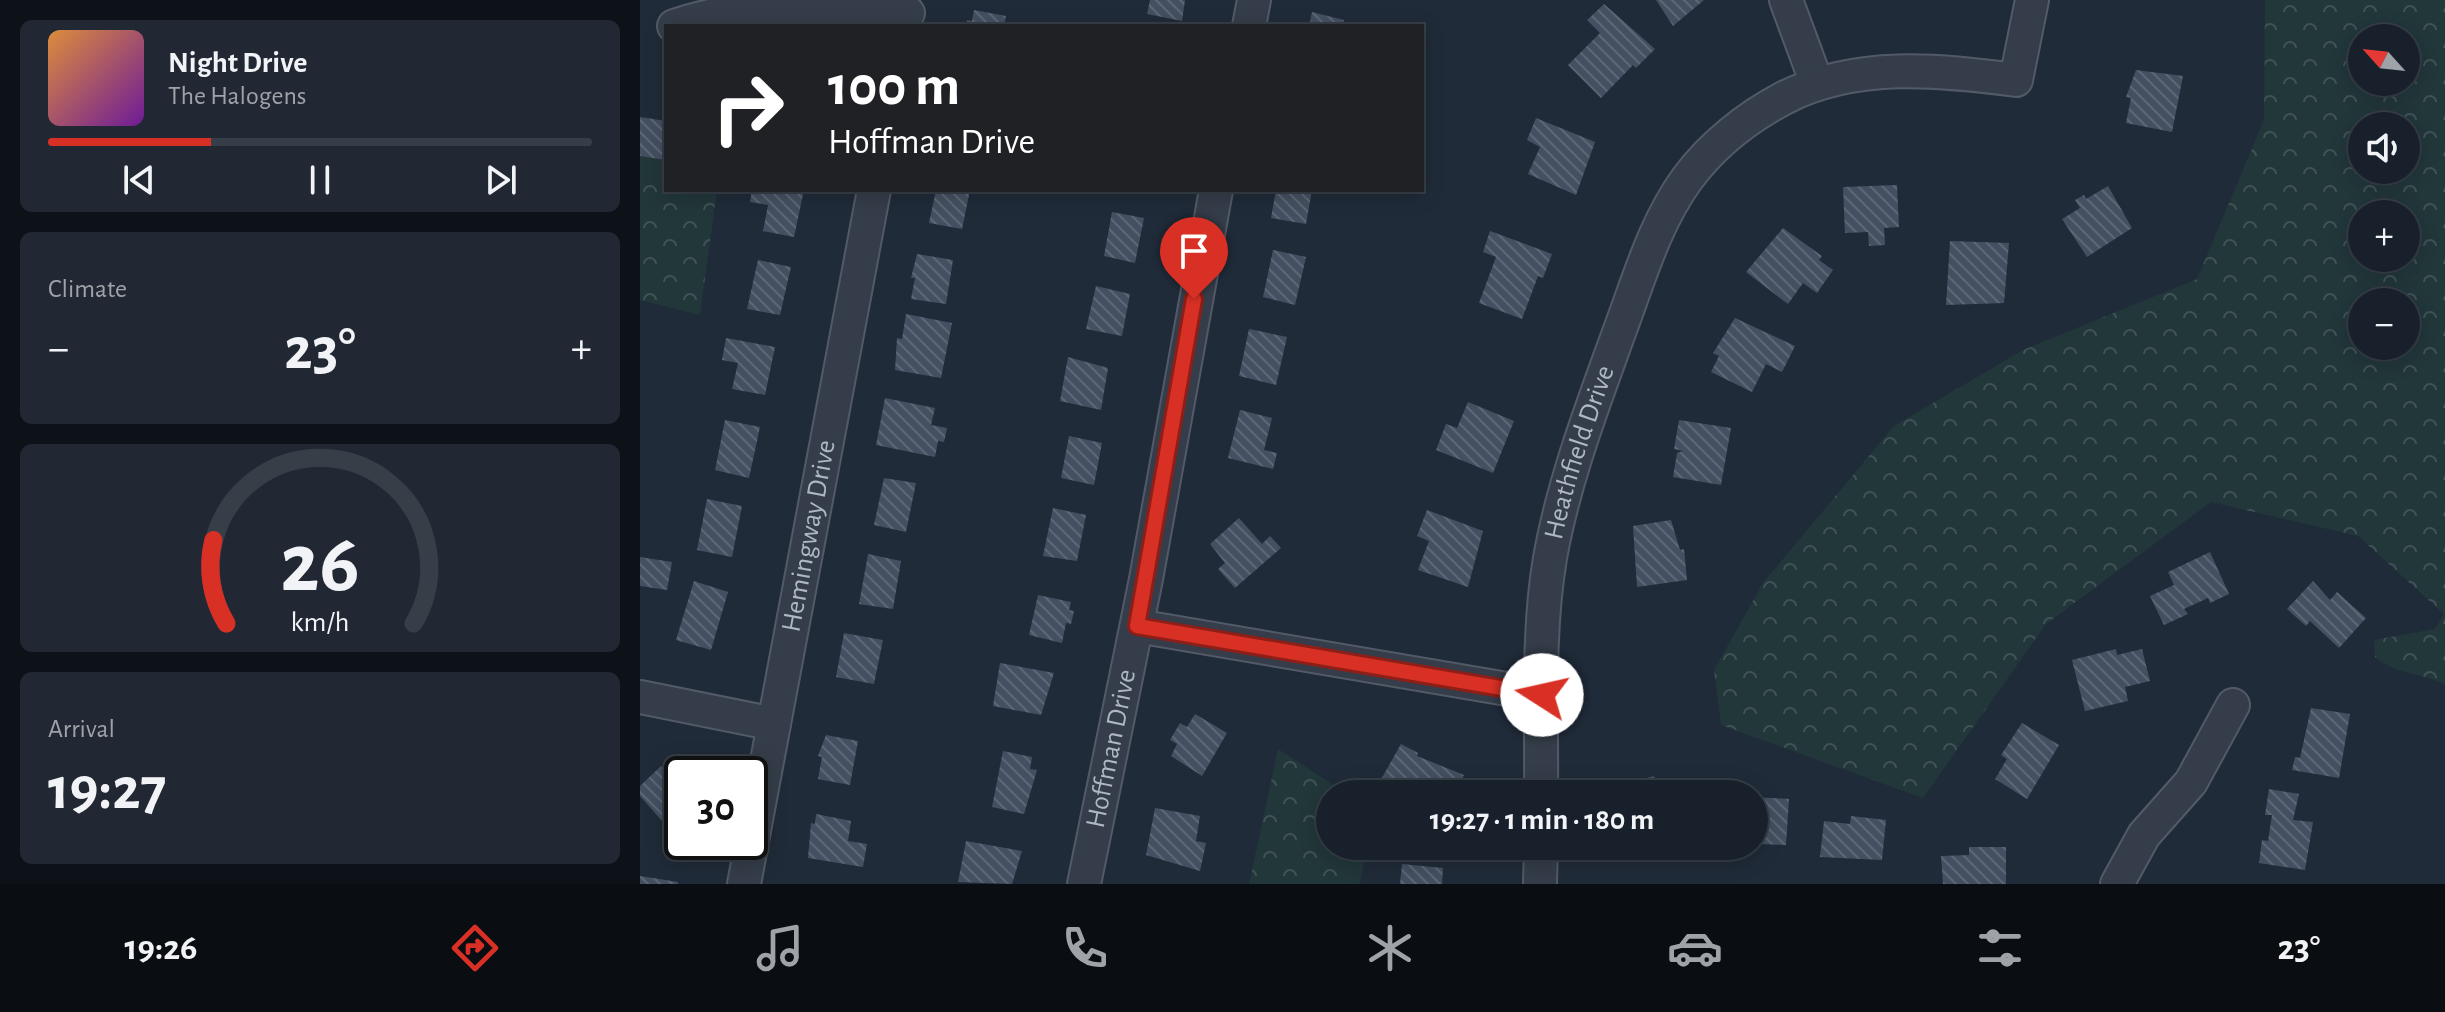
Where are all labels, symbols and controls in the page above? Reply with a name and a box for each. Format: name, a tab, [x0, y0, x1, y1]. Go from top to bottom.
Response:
north arrow	[2348, 24, 2420, 96]
map controls	[2348, 24, 2420, 360]
text: Night Drive	[168, 48, 307, 78]
icon: right	[696, 56, 800, 160]
text: 100 m	[828, 59, 960, 115]
text: The Halogens	[168, 83, 306, 109]
button: sound	[2348, 112, 2420, 184]
text: Hoffman Drive	[828, 124, 1035, 160]
icon: previous	[117, 158, 161, 202]
icon: pause	[298, 158, 342, 202]
icon: next	[479, 158, 523, 202]
button: +	[2348, 200, 2420, 272]
pin	[1160, 217, 1228, 299]
icon: arrive	[1172, 229, 1216, 273]
text: Climate	[48, 276, 127, 302]
button: −	[2348, 288, 2420, 360]
text: 23°	[284, 320, 356, 380]
text: −	[48, 327, 69, 371]
text: +	[571, 327, 592, 371]
street label: Heathfield Drive	[1540, 362, 1620, 542]
street label: Hemingway Drive	[777, 438, 841, 634]
text: 26	[280, 523, 360, 607]
text: km/h	[291, 608, 349, 637]
position arrow	[1500, 653, 1584, 737]
street label: Hoffman Drive	[1082, 667, 1141, 831]
text: Arrival	[48, 716, 115, 742]
speed limit sign: 30	[664, 756, 768, 860]
text: 19:27	[48, 760, 167, 820]
text: 19:27 · 1 min · 180 m	[1430, 805, 1654, 835]
icon: directions	[447, 920, 503, 976]
icon: music	[752, 920, 808, 976]
icon: phone	[1057, 920, 1113, 976]
icon: climate	[1362, 920, 1418, 976]
icon: car	[1667, 920, 1723, 976]
icon: filters	[1972, 920, 2028, 976]
text: 19:26	[125, 930, 198, 966]
text: 23°	[2277, 930, 2320, 966]

